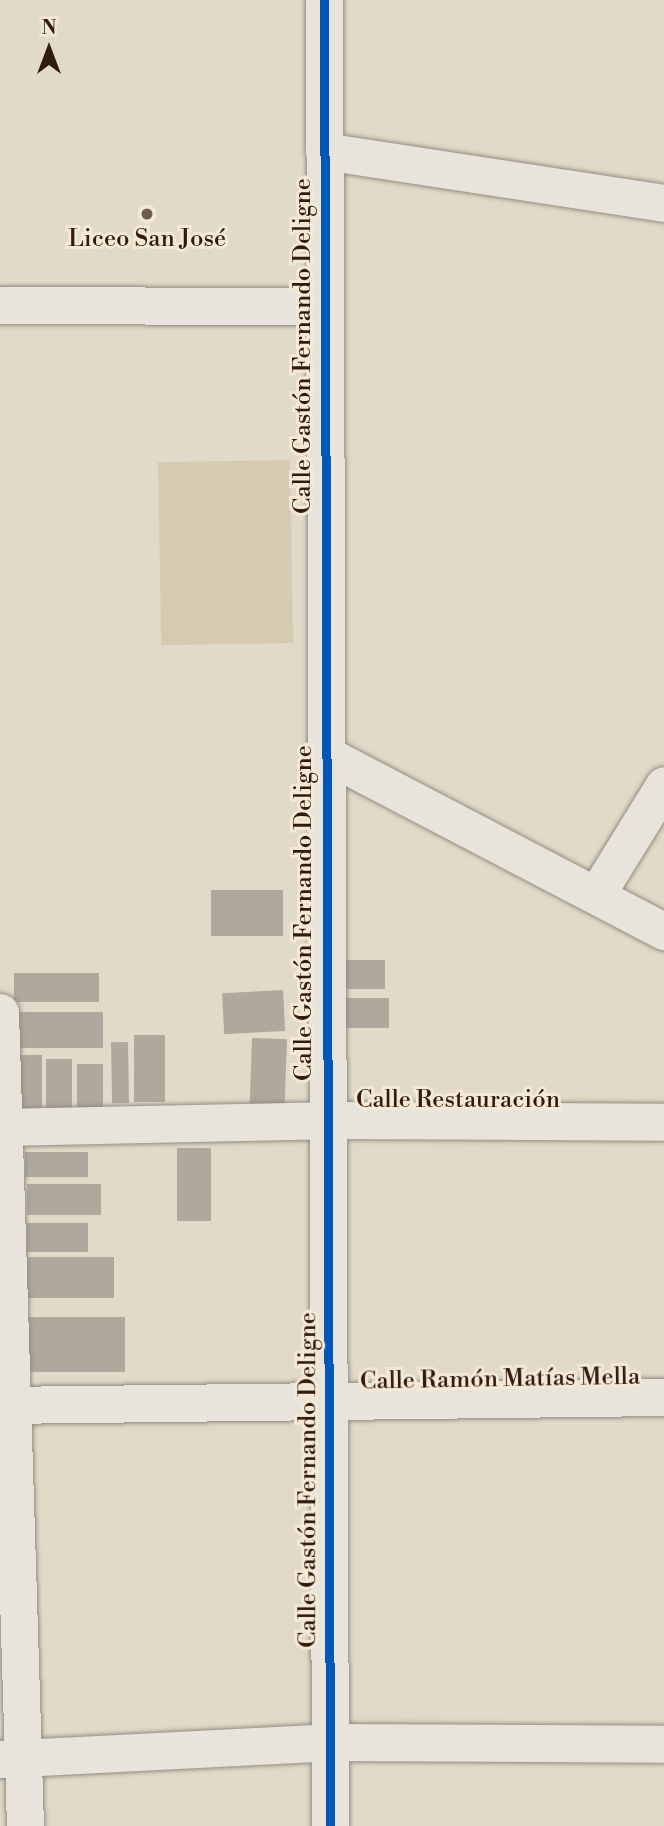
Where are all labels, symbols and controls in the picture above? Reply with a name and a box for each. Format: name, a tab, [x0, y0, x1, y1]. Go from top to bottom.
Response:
north arrow	[14, 14, 84, 84]
text: N	[41, 16, 57, 40]
street label: Calle Gastón Fernando Deligne	[290, 178, 318, 514]
marker: Liceo San José	[139, 206, 155, 222]
place label: Liceo San José	[68, 226, 226, 254]
street label: Calle Gastón Fernando Deligne	[291, 745, 319, 1081]
street label: Calle Restauración	[356, 1087, 560, 1115]
street label: Calle Gastón Fernando Deligne	[295, 1312, 323, 1648]
street label: Calle Ramón Matías Mella	[360, 1363, 640, 1397]

